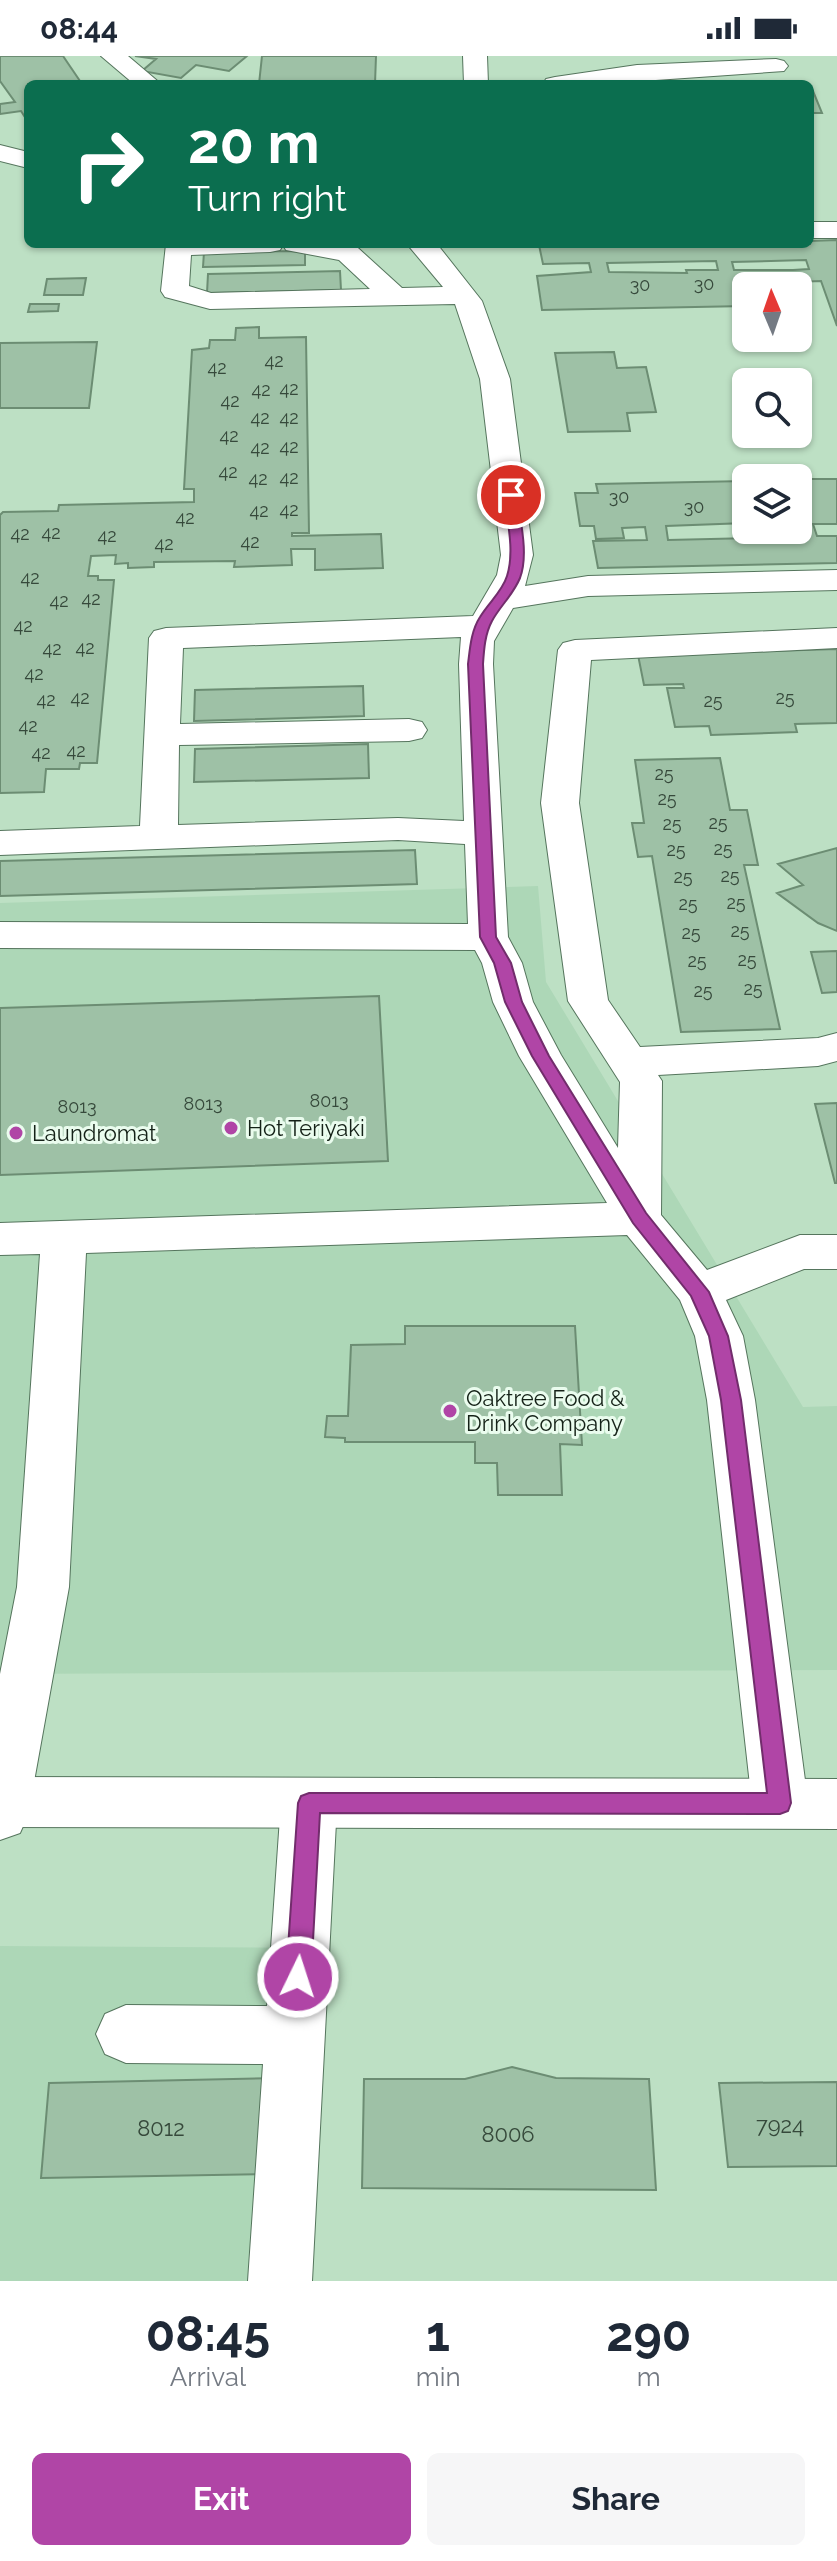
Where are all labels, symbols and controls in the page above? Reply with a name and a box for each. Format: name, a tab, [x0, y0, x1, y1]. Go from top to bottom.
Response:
text: 08:44	[40, 11, 118, 46]
text: 20 m	[188, 110, 320, 176]
icon: right	[56, 112, 160, 216]
text: Turn right	[188, 177, 347, 219]
north arrow	[732, 272, 812, 352]
map controls	[732, 272, 812, 544]
house number: 30	[694, 273, 714, 294]
house number: 30	[630, 274, 650, 295]
house number: 42	[264, 350, 284, 371]
house number: 42	[207, 357, 227, 378]
button: search	[732, 368, 812, 448]
house number: 42	[279, 378, 299, 399]
house number: 42	[251, 379, 271, 400]
house number: 42	[220, 390, 240, 411]
house number: 42	[250, 407, 270, 428]
house number: 42	[279, 407, 299, 428]
house number: 42	[219, 425, 239, 446]
house number: 42	[279, 436, 299, 457]
house number: 42	[250, 437, 270, 458]
house number: 42	[218, 461, 238, 482]
pin	[477, 461, 545, 529]
button: layers	[732, 464, 812, 544]
house number: 42	[279, 467, 299, 488]
house number: 42	[248, 468, 268, 489]
icon: arrive	[489, 473, 533, 517]
house number: 30	[609, 486, 629, 507]
house number: 30	[684, 496, 704, 517]
house number: 42	[279, 499, 299, 520]
house number: 42	[249, 500, 269, 521]
house number: 42	[175, 507, 195, 528]
house number: 42	[41, 522, 61, 543]
house number: 42	[10, 523, 30, 544]
house number: 42	[97, 525, 117, 546]
house number: 42	[240, 531, 260, 552]
house number: 42	[154, 533, 174, 554]
house number: 42	[20, 567, 40, 588]
house number: 42	[81, 588, 101, 609]
house number: 42	[49, 590, 69, 611]
house number: 42	[13, 615, 33, 636]
house number: 42	[75, 637, 95, 658]
house number: 42	[42, 638, 62, 659]
house number: 42	[24, 663, 44, 684]
house number: 42	[70, 687, 90, 708]
house number: 25	[775, 687, 795, 708]
house number: 42	[36, 689, 56, 710]
house number: 25	[703, 690, 723, 711]
house number: 42	[18, 715, 38, 736]
house number: 42	[66, 740, 86, 761]
house number: 42	[31, 742, 51, 763]
house number: 25	[654, 763, 674, 784]
house number: 25	[657, 788, 677, 809]
house number: 25	[708, 812, 728, 833]
house number: 25	[662, 813, 682, 834]
house number: 25	[713, 838, 733, 859]
house number: 25	[666, 839, 686, 860]
house number: 25	[720, 865, 740, 886]
house number: 25	[673, 866, 693, 887]
house number: 25	[726, 892, 746, 913]
house number: 25	[678, 893, 698, 914]
house number: 25	[730, 920, 750, 941]
house number: 25	[681, 922, 701, 943]
house number: 25	[737, 949, 757, 970]
house number: 25	[687, 950, 707, 971]
house number: 25	[743, 978, 763, 999]
house number: 25	[693, 980, 713, 1001]
house number: 8013	[309, 1090, 349, 1111]
house number: 8013	[183, 1093, 223, 1114]
house number: 8013	[57, 1096, 97, 1117]
place label: Hot Teriyaki	[247, 1115, 365, 1141]
marker: Hot Teriyaki	[222, 1119, 240, 1137]
place label: Laundromat	[32, 1120, 157, 1146]
marker: Laundromat	[7, 1124, 25, 1142]
place label: Oaktree Food & Drink Company	[466, 1385, 625, 1436]
marker: Oaktree Food & Drink Company	[441, 1402, 459, 1420]
position arrow	[256, 1935, 340, 2019]
house number: 7924	[756, 2112, 804, 2138]
house number: 8012	[137, 2115, 185, 2141]
house number: 8006	[481, 2121, 535, 2147]
text: 08:45	[146, 2306, 270, 2362]
text: 1	[426, 2306, 450, 2362]
text: 290	[606, 2306, 691, 2362]
text: Arrival	[170, 2362, 246, 2392]
text: min	[416, 2362, 461, 2392]
text: m	[637, 2362, 661, 2392]
button: Exit	[32, 2453, 411, 2545]
button: Share	[427, 2453, 805, 2545]

